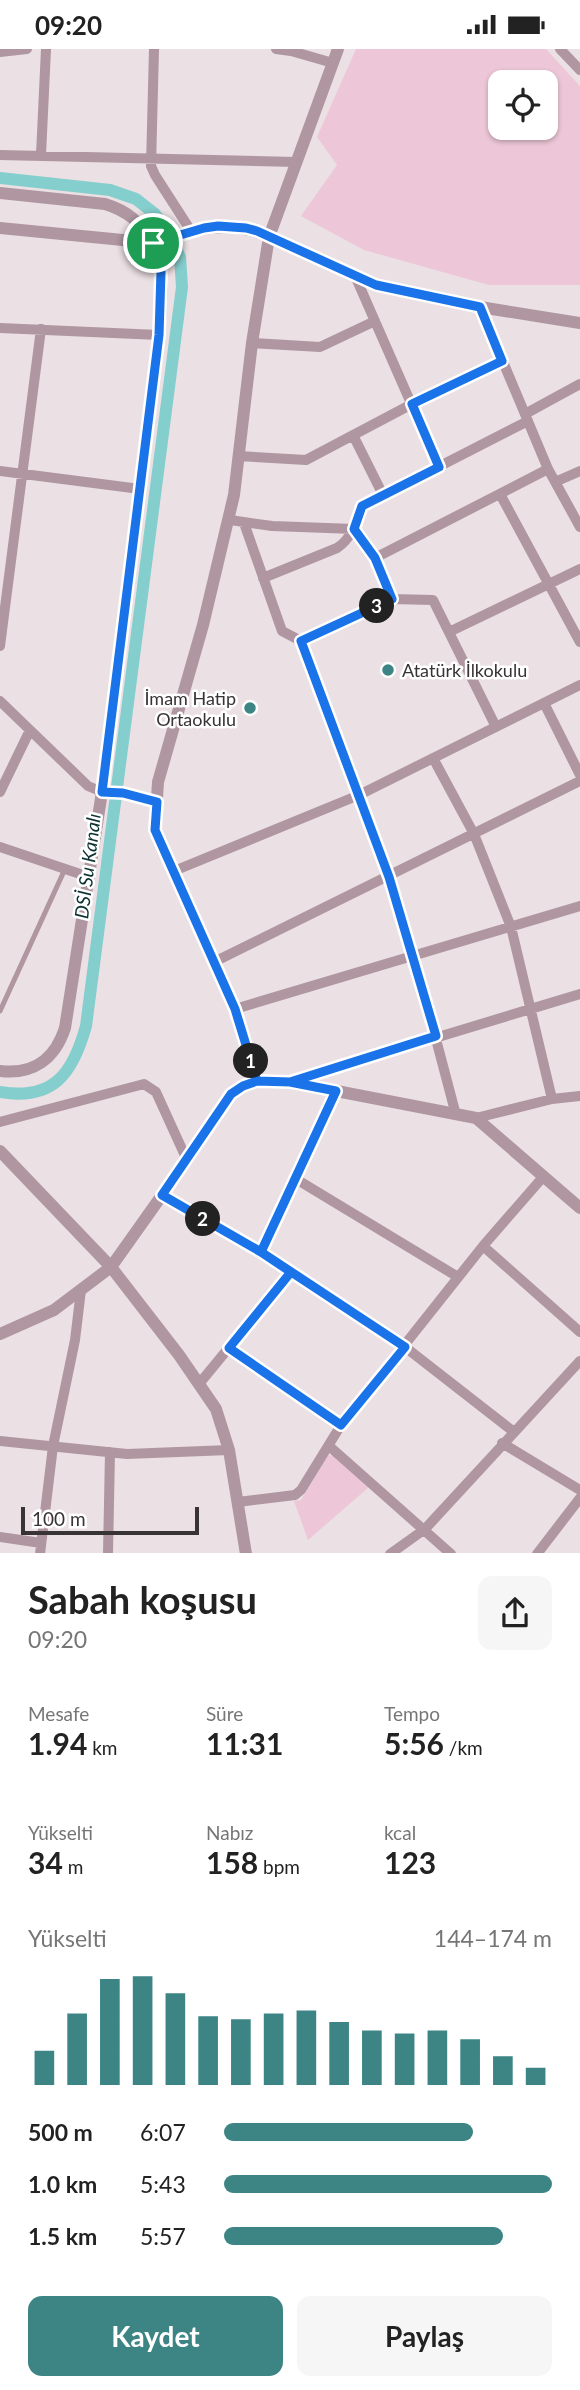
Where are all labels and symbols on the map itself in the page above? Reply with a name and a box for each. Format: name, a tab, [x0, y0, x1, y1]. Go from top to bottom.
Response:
pin	[123, 213, 183, 273]
pin: 3	[360, 589, 394, 623]
place label: Atatürk İlkokulu	[402, 659, 527, 681]
marker: Atatürk İlkokulu	[380, 662, 396, 678]
place label: İmam Hatip Ortaokulu	[144, 687, 236, 730]
marker: İmam Hatip Ortaokulu	[242, 700, 258, 716]
water label: DSİ Su Kanalı	[69, 812, 105, 920]
pin: 1	[233, 1044, 268, 1079]
pin: 2	[186, 1201, 220, 1237]
scale bar	[21, 1505, 200, 1536]

